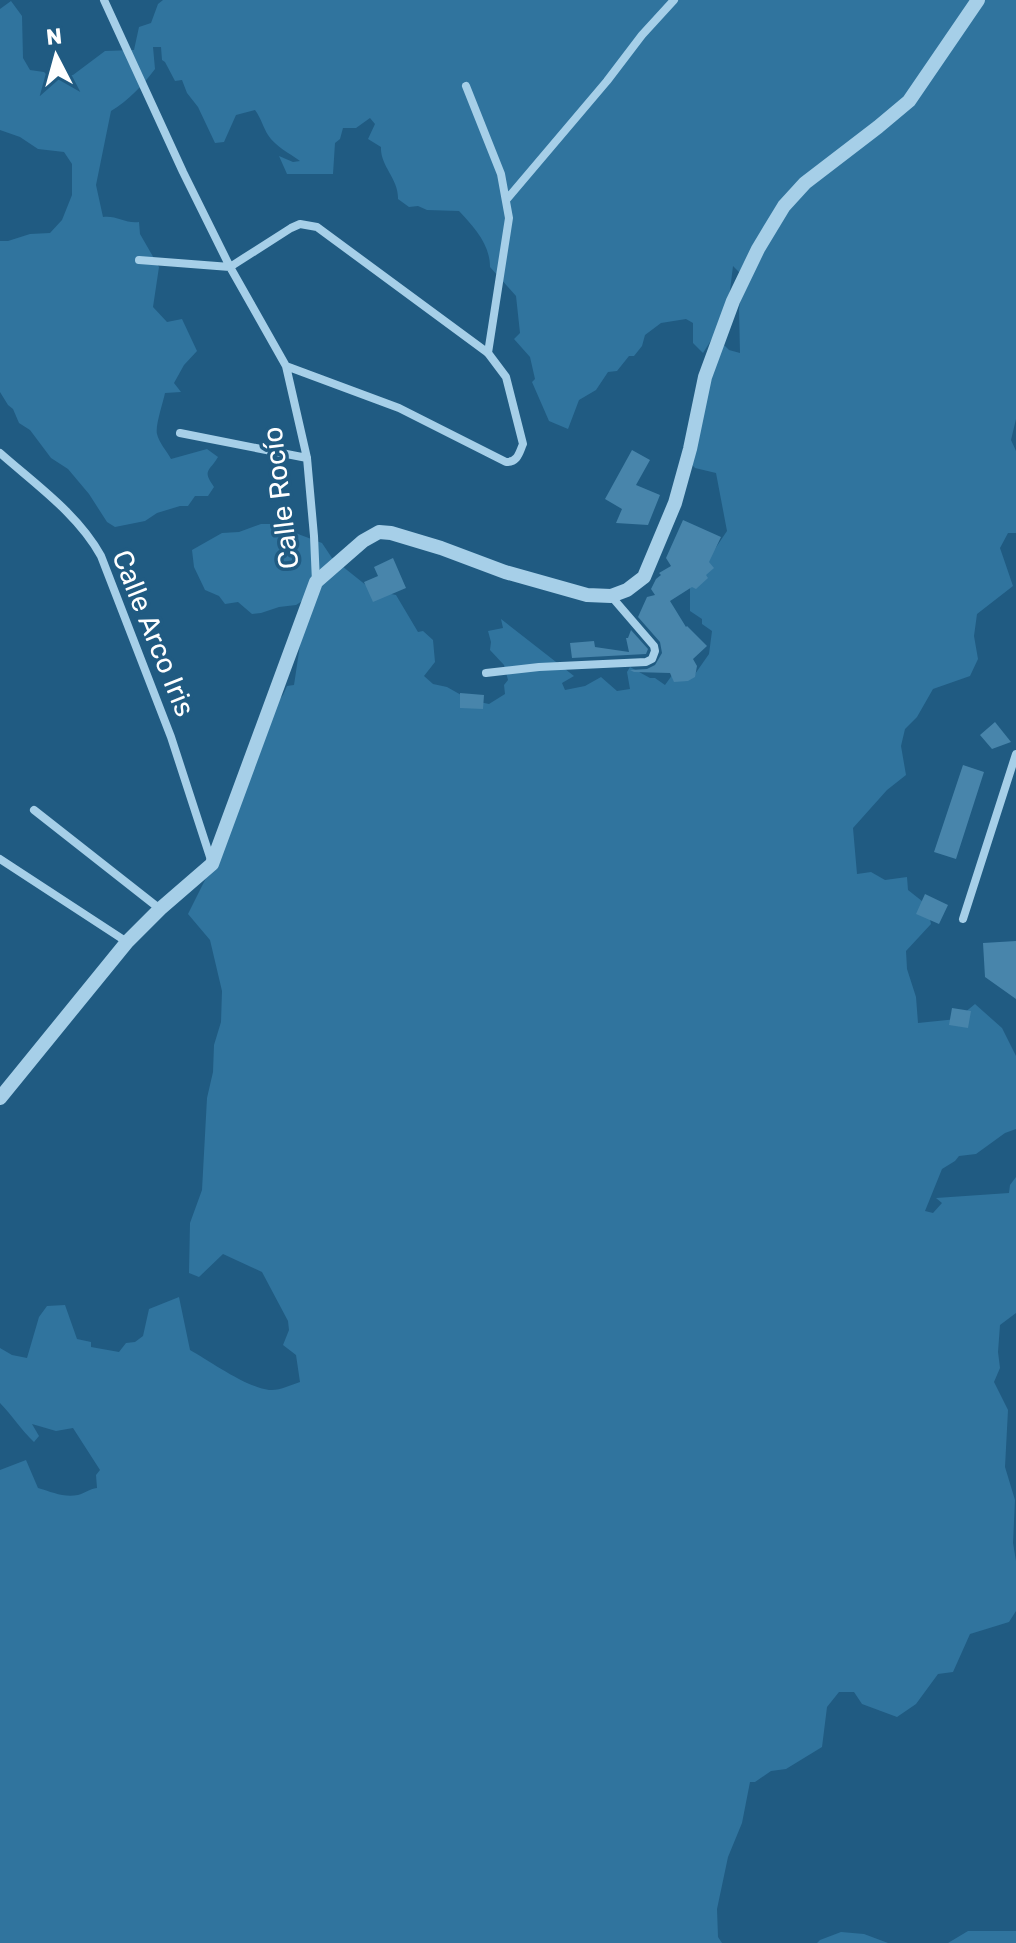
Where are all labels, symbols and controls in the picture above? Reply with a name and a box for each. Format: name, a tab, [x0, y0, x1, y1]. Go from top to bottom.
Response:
north arrow	[16, 16, 96, 96]
text: N	[45, 22, 63, 51]
street label: Calle Rocío	[255, 425, 306, 571]
street label: Calle Arco Iris	[105, 545, 202, 721]

